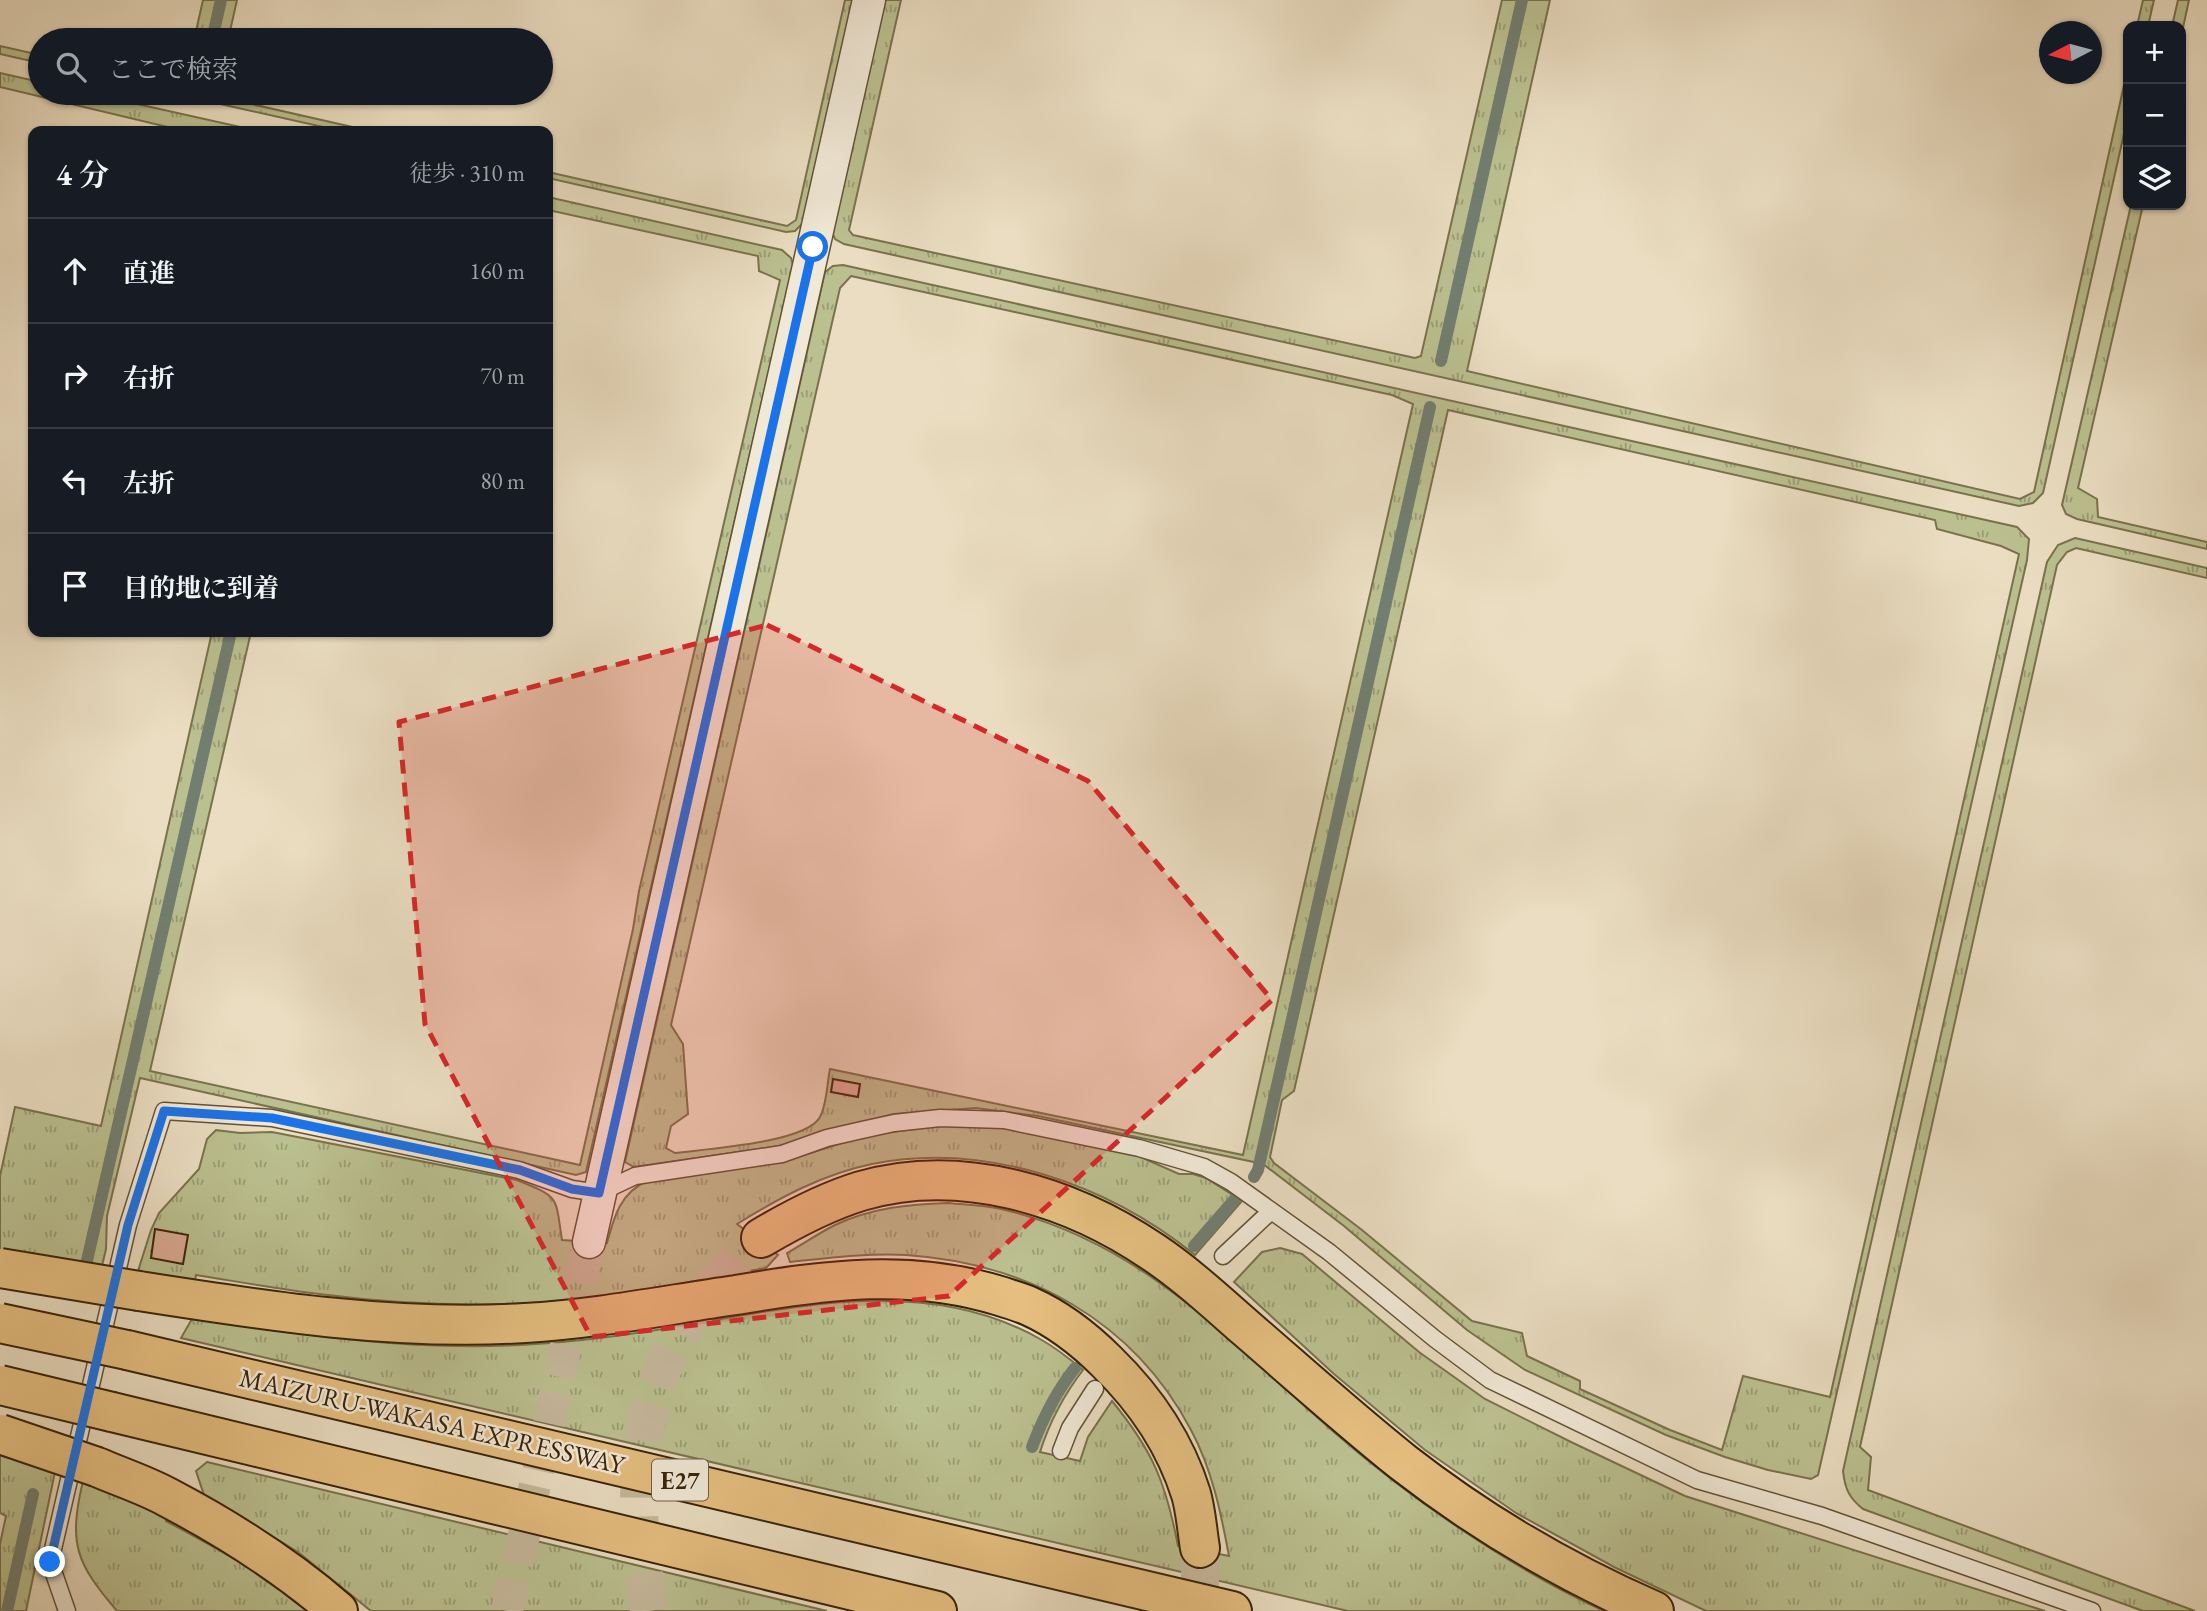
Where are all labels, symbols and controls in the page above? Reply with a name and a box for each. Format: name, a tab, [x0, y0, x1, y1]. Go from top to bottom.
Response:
north arrow	[2039, 21, 2102, 84]
map controls	[2123, 21, 2186, 210]
button: +	[2123, 21, 2186, 84]
search box	[28, 28, 553, 105]
icon: search	[52, 48, 90, 86]
text: ここで検索	[108, 52, 238, 86]
button: −	[2123, 84, 2186, 147]
button: layers	[2123, 147, 2186, 210]
text: 4 分	[56, 155, 109, 194]
text: 徒歩 · 310 m	[410, 158, 525, 188]
route start	[797, 231, 828, 262]
icon: ahead	[56, 252, 94, 290]
text: 直進	[123, 256, 175, 290]
text: 160 m	[469, 256, 525, 286]
icon: right	[56, 357, 94, 395]
text: 右折	[123, 361, 175, 395]
text: 70 m	[480, 361, 525, 391]
icon: left	[56, 462, 94, 500]
text: 左折	[123, 466, 175, 500]
text: 80 m	[480, 466, 525, 496]
icon: arrive	[56, 567, 94, 605]
text: 目的地に到着	[123, 571, 279, 605]
street label: MAIZURU-WAKASA EXPRESSWAY	[236, 1360, 630, 1482]
road number: E27	[652, 1460, 708, 1500]
route end	[34, 1546, 65, 1577]

